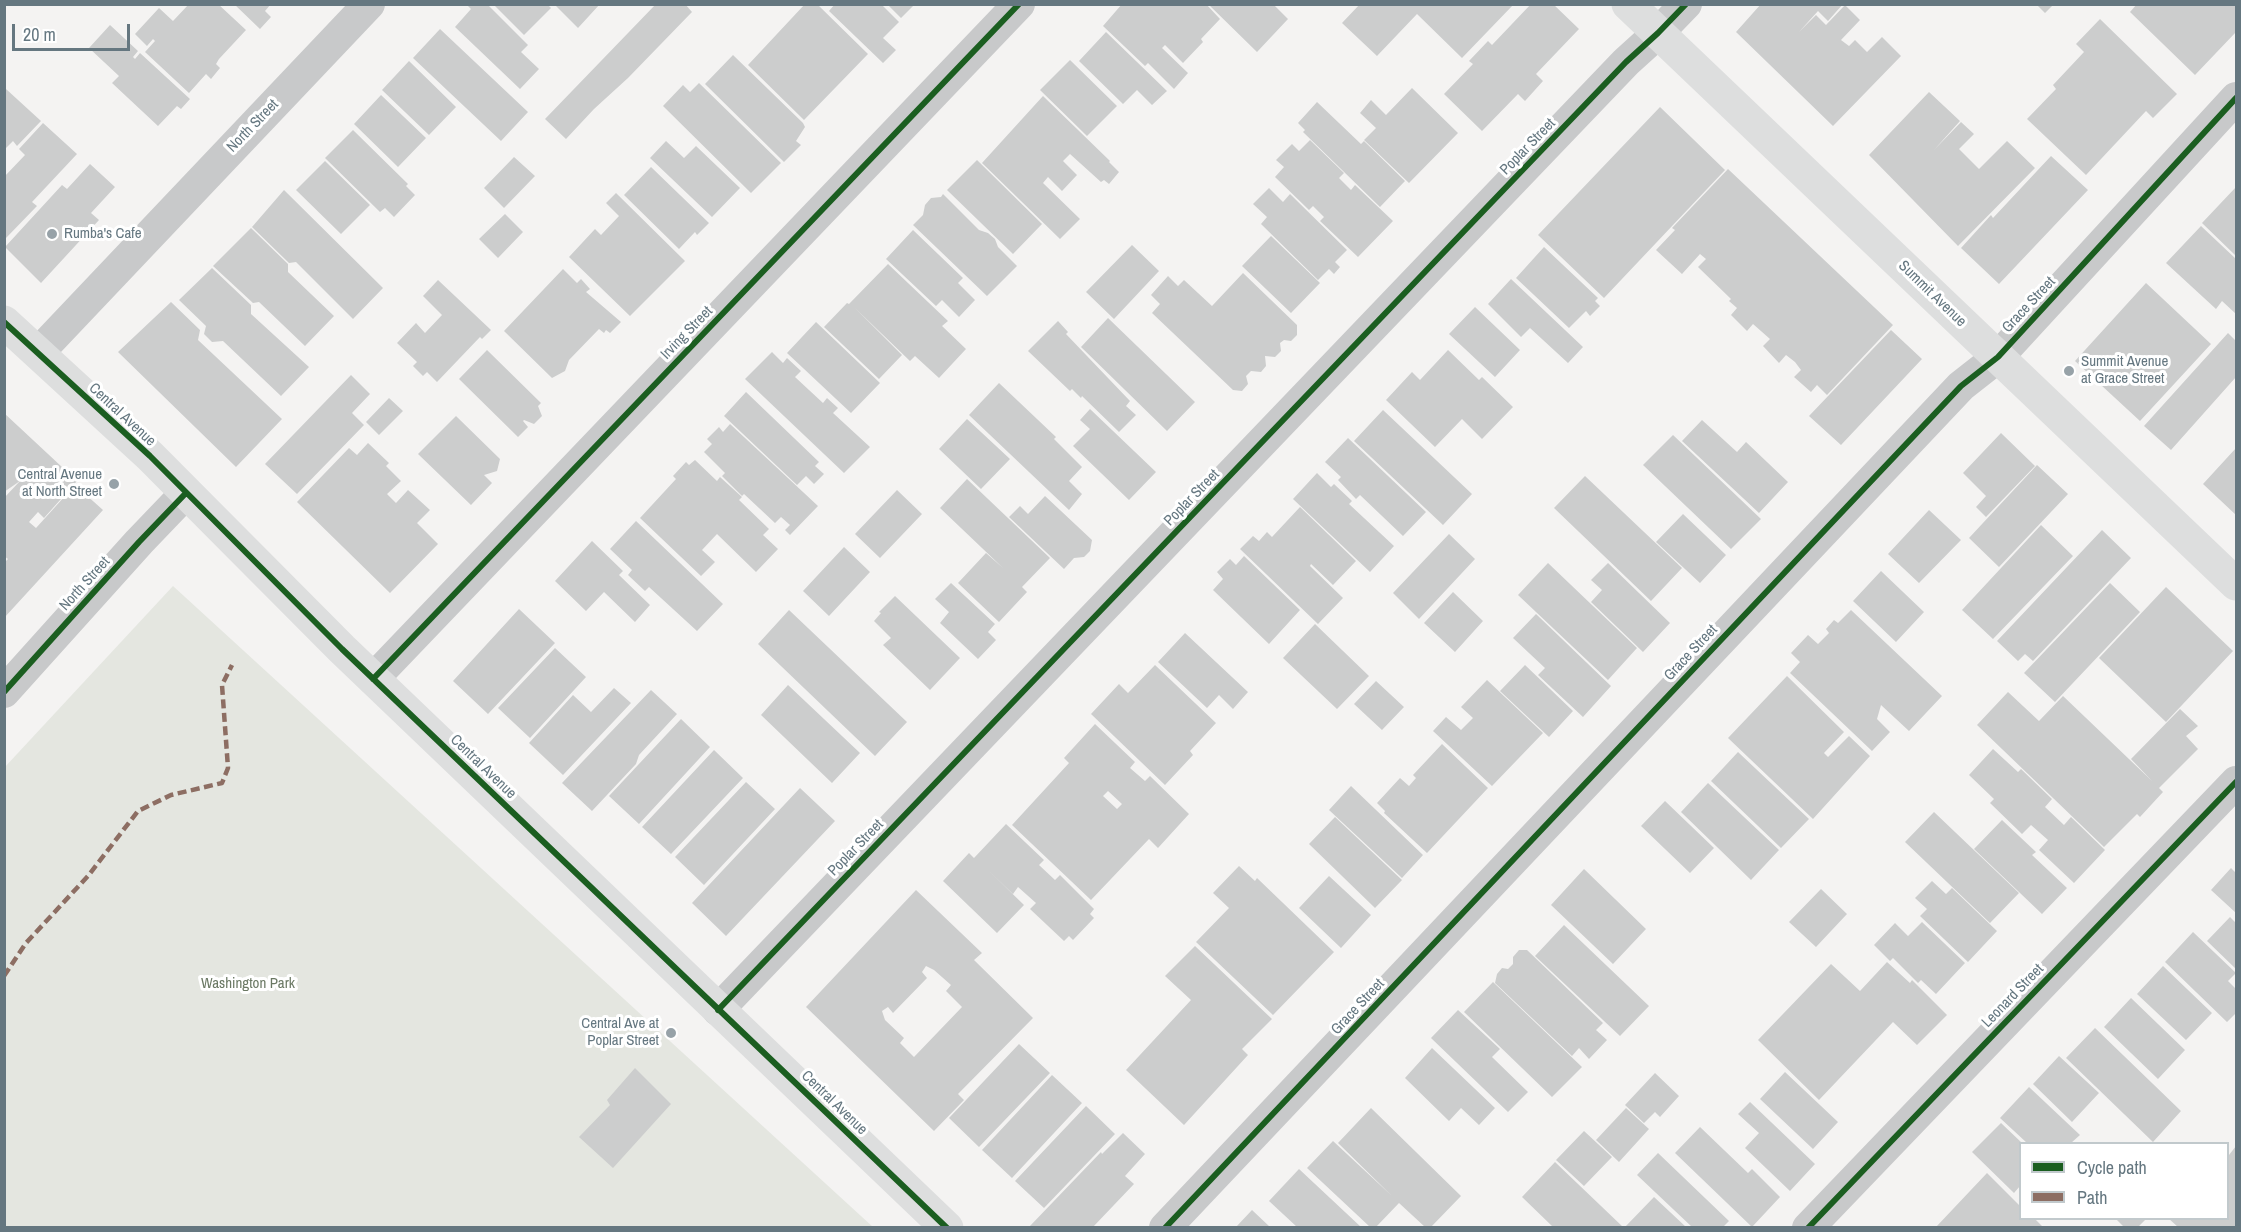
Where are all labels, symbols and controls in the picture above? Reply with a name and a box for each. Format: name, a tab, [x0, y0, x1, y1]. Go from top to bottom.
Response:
scale bar	[15, 12, 134, 50]
text: 20 m	[23, 22, 56, 47]
street label: North Street	[223, 96, 283, 156]
street label: Poplar Street	[1497, 115, 1559, 179]
place label: Rumba's Cafe	[64, 225, 142, 243]
marker: Rumba's Cafe	[45, 227, 59, 241]
street label: Summit Avenue	[1894, 257, 1970, 331]
street label: Grace Street	[1999, 273, 2059, 337]
street label: Irving Street	[657, 303, 717, 363]
place label: Summit Avenue at Grace Street	[2081, 353, 2168, 388]
marker: Summit Avenue at Grace Street	[2062, 364, 2076, 378]
street label: Central Avenue	[85, 380, 159, 450]
place label: Central Avenue at North Street	[17, 466, 102, 501]
street label: Poplar Street	[1161, 466, 1223, 530]
marker: Central Avenue at North Street	[107, 477, 121, 491]
street label: North Street	[56, 553, 114, 615]
street label: Grace Street	[1661, 621, 1721, 685]
street label: Central Avenue	[446, 731, 520, 803]
street label: Poplar Street	[825, 816, 887, 880]
street label: Leonard Street	[1978, 960, 2048, 1032]
park label: Washington Park	[201, 975, 295, 993]
street label: Grace Street	[1328, 975, 1388, 1039]
place label: Central Ave at Poplar Street	[581, 1015, 659, 1050]
marker: Central Ave at Poplar Street	[664, 1026, 678, 1040]
street label: Central Avenue	[797, 1067, 871, 1139]
legend	[2019, 1142, 2229, 1220]
text: Cycle path	[2077, 1155, 2147, 1180]
text: Path	[2077, 1185, 2107, 1210]

